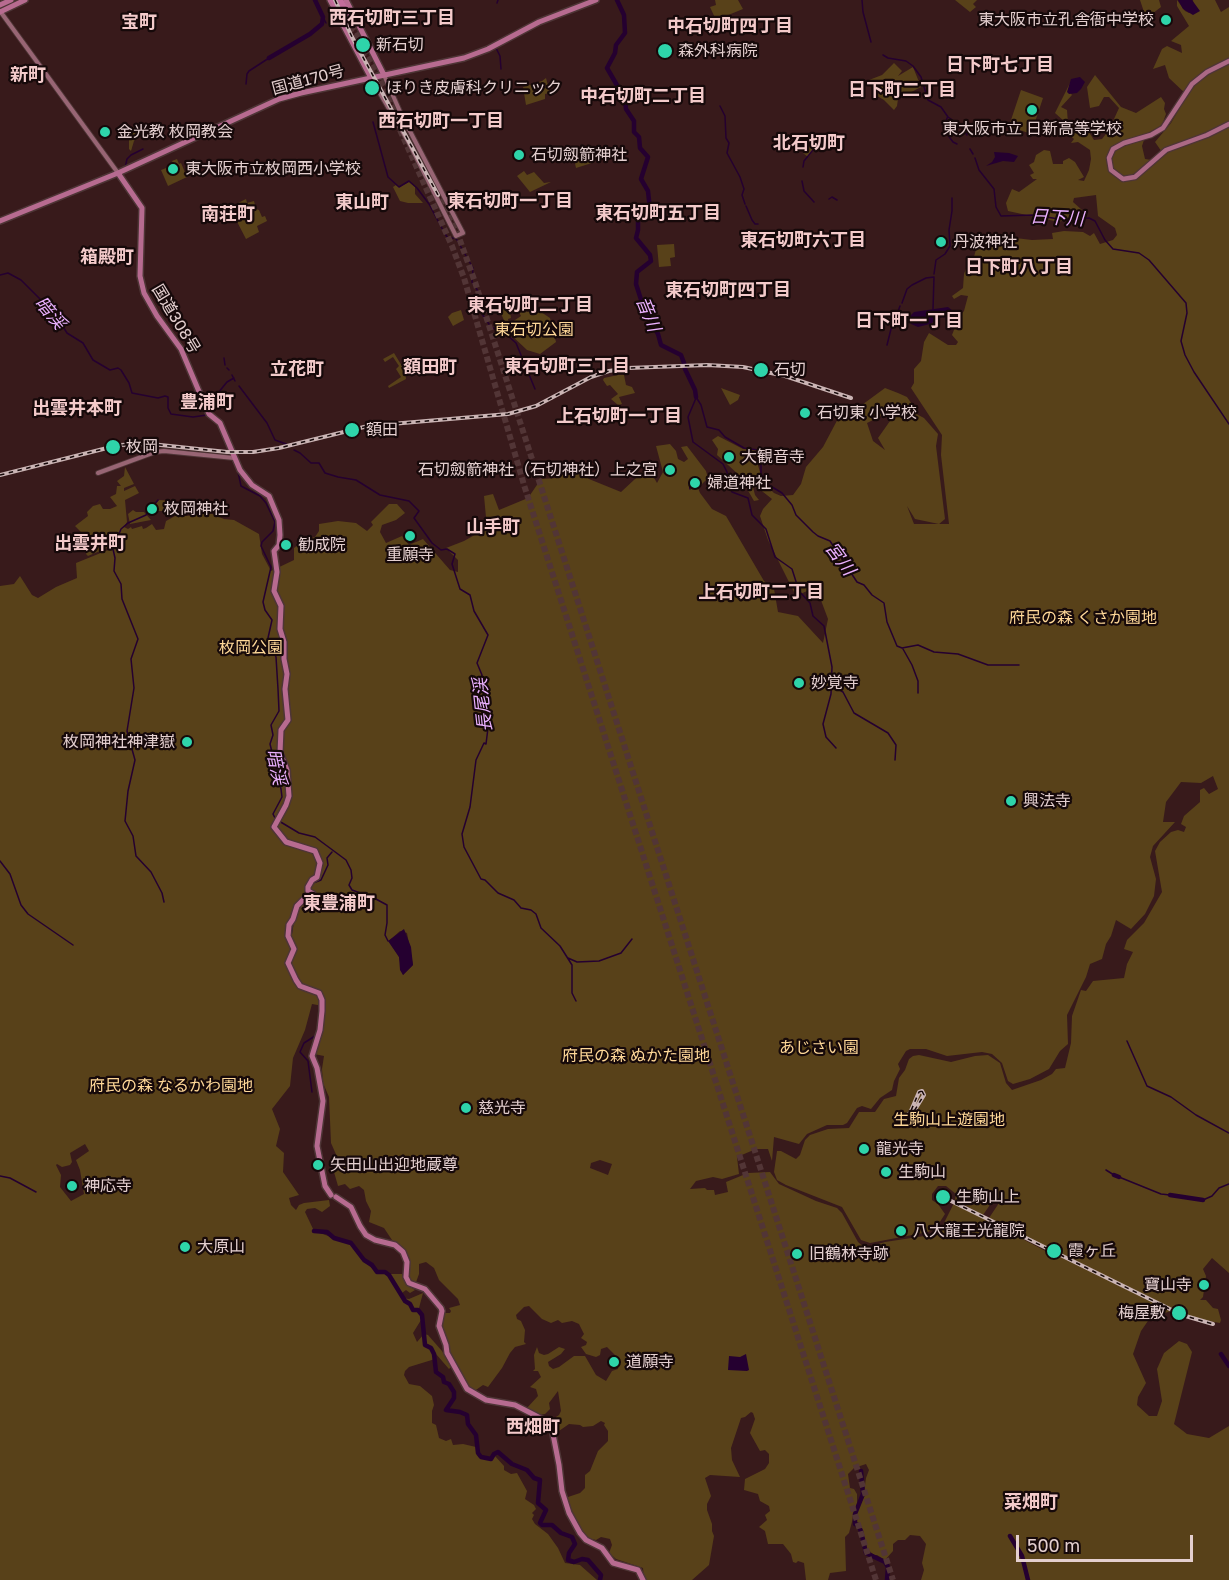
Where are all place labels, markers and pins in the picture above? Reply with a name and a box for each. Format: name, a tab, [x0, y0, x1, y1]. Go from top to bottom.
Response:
place label: 東大阪市立孔舎衙中学校	[978, 10, 1154, 30]
marker: 東大阪市立孔舎衙中学校	[1159, 13, 1173, 27]
place label: 新石切	[376, 35, 424, 55]
marker: 新石切	[354, 36, 372, 54]
place label: 森外科病院	[678, 41, 758, 61]
marker: 森外科病院	[656, 42, 674, 60]
place label: ほりき皮膚科クリニック	[386, 78, 562, 98]
marker: ほりき皮膚科クリニック	[363, 79, 381, 97]
marker: 東大阪市立 日新高等学校	[1025, 103, 1039, 117]
place label: 東大阪市立 日新高等学校	[942, 119, 1122, 139]
place label: 金光教 枚岡教会	[117, 122, 233, 142]
marker: 金光教 枚岡教会	[98, 125, 112, 139]
place label: 石切劔箭神社	[531, 145, 627, 165]
marker: 石切劔箭神社	[512, 148, 526, 162]
place label: 東大阪市立枚岡西小学校	[185, 159, 361, 179]
marker: 東大阪市立枚岡西小学校	[166, 162, 180, 176]
place label: 丹波神社	[953, 232, 1017, 252]
marker: 丹波神社	[934, 235, 948, 249]
place label: 石切	[774, 360, 806, 380]
marker: 石切	[752, 361, 770, 379]
place label: 石切東 小学校	[817, 403, 917, 423]
marker: 石切東 小学校	[798, 406, 812, 420]
place label: 額田	[366, 420, 398, 440]
marker: 額田	[343, 421, 361, 439]
place label: 枚岡	[126, 437, 158, 457]
marker: 枚岡	[104, 438, 122, 456]
place label: 大観音寺	[741, 447, 805, 467]
marker: 大観音寺	[722, 450, 736, 464]
place label: 石切劔箭神社（石切神社）上之宮	[418, 460, 658, 480]
marker: 石切劔箭神社（石切神社）上之宮	[663, 463, 677, 477]
place label: 婦道神社	[707, 473, 771, 493]
marker: 婦道神社	[688, 476, 702, 490]
place label: 枚岡神社	[164, 499, 228, 519]
marker: 枚岡神社	[145, 502, 159, 516]
marker: 重願寺	[403, 529, 417, 543]
place label: 勧成院	[298, 535, 346, 555]
marker: 勧成院	[279, 538, 293, 552]
place label: 重願寺	[386, 545, 434, 565]
place label: 妙覚寺	[811, 673, 859, 693]
marker: 妙覚寺	[792, 676, 806, 690]
place label: 枚岡神社神津嶽	[63, 732, 175, 752]
marker: 枚岡神社神津嶽	[180, 735, 194, 749]
place label: 興法寺	[1023, 791, 1071, 811]
marker: 興法寺	[1004, 794, 1018, 808]
place label: 慈光寺	[478, 1098, 526, 1118]
marker: 慈光寺	[459, 1101, 473, 1115]
place label: 龍光寺	[876, 1139, 924, 1159]
marker: 龍光寺	[857, 1142, 871, 1156]
place label: 矢田山出迎地蔵尊	[330, 1155, 458, 1175]
marker: 矢田山出迎地蔵尊	[311, 1158, 325, 1172]
place label: 生駒山	[898, 1162, 946, 1182]
marker: 生駒山	[879, 1165, 893, 1179]
place label: 神応寺	[84, 1176, 132, 1196]
marker: 神応寺	[65, 1179, 79, 1193]
place label: 生駒山上	[956, 1187, 1020, 1207]
marker: 生駒山上	[934, 1188, 952, 1206]
place label: 八大龍王光龍院	[913, 1221, 1025, 1241]
marker: 八大龍王光龍院	[894, 1224, 908, 1238]
place label: 大原山	[197, 1237, 245, 1257]
marker: 大原山	[178, 1240, 192, 1254]
place label: 霞ヶ丘	[1068, 1241, 1116, 1261]
marker: 霞ヶ丘	[1045, 1242, 1063, 1260]
place label: 旧鶴林寺跡	[809, 1244, 889, 1264]
marker: 旧鶴林寺跡	[790, 1247, 804, 1261]
place label: 寶山寺	[1144, 1275, 1192, 1295]
marker: 寶山寺	[1197, 1278, 1211, 1292]
place label: 梅屋敷	[1118, 1303, 1166, 1323]
marker: 梅屋敷	[1170, 1304, 1188, 1322]
place label: 道願寺	[626, 1352, 674, 1372]
marker: 道願寺	[607, 1355, 621, 1369]

